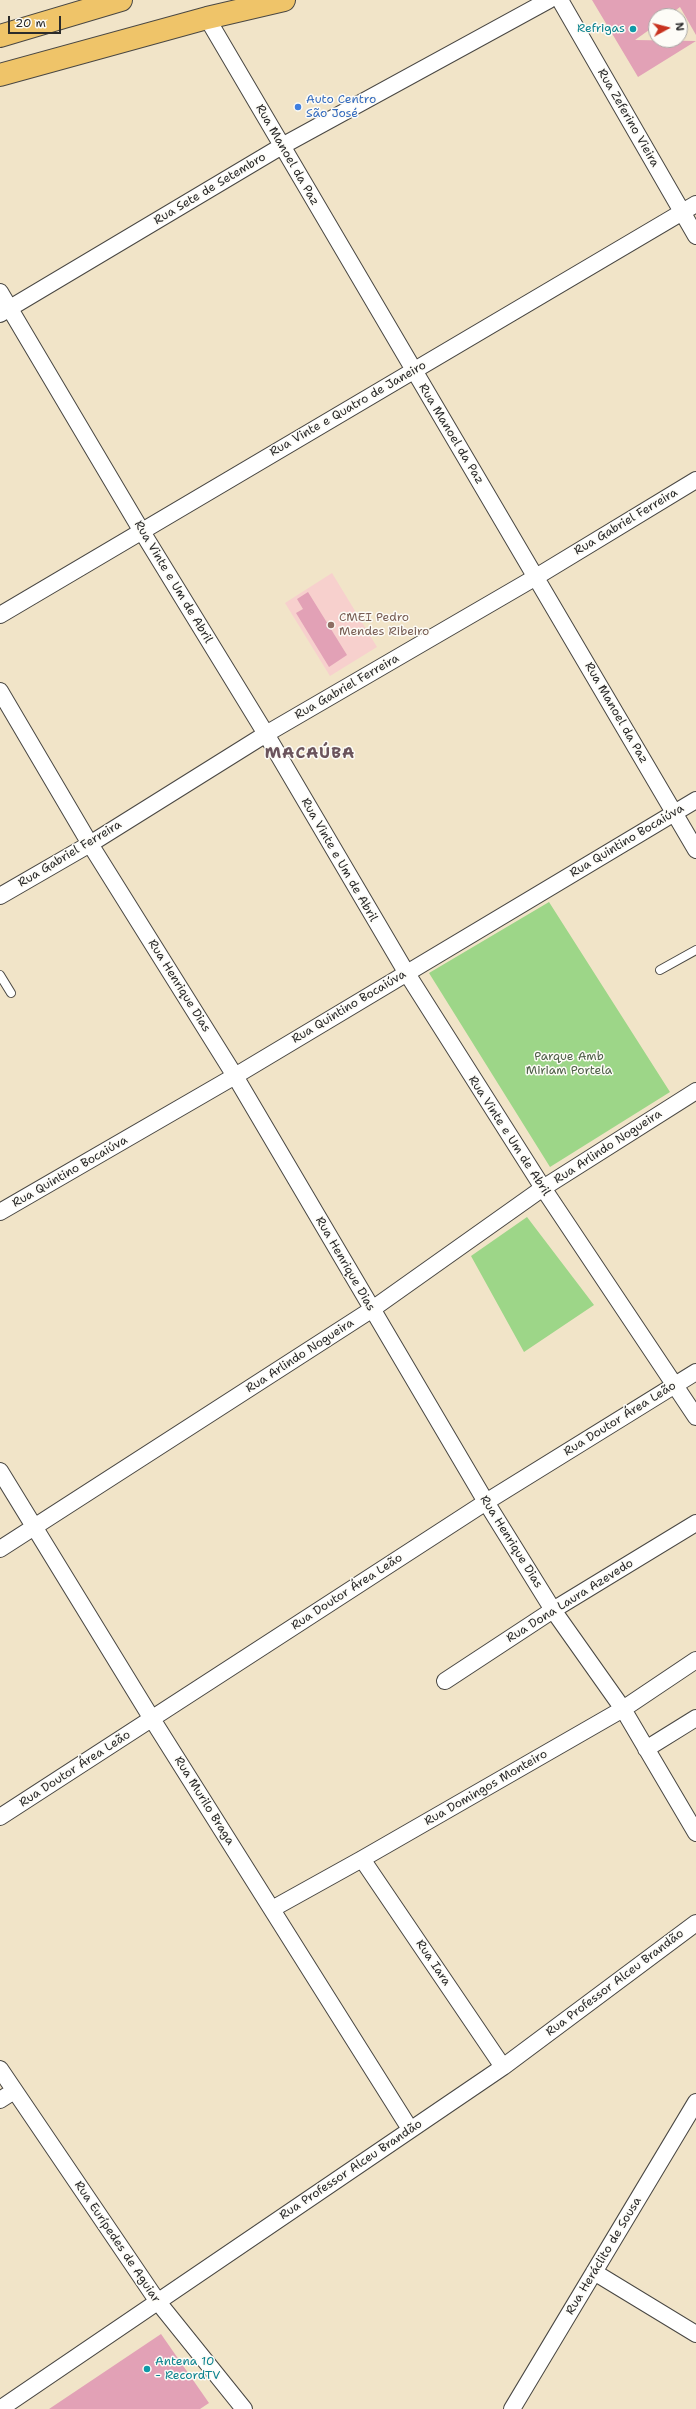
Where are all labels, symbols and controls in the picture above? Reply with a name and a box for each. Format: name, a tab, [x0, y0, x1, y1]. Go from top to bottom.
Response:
scale bar	[10, 8, 63, 34]
north arrow	[648, 8, 688, 48]
text: 20 m	[15, 15, 46, 31]
text: N	[671, 21, 687, 32]
place label: Refrigas	[577, 22, 625, 36]
marker: Refrigas	[628, 24, 638, 34]
street label: Rua Zeferino Vieira	[594, 66, 662, 170]
place label: Auto Centro São José	[306, 93, 376, 121]
street label: Rua Manoel da Paz	[252, 102, 322, 208]
marker: Auto Centro São José	[293, 102, 303, 112]
street label: Rua Sete de Setembro	[151, 150, 269, 228]
street label: Rua Vinte e Quatro de Janeiro	[267, 358, 429, 460]
street label: Rua Manoel da Paz	[415, 381, 487, 487]
street label: Rua Gabriel Ferreira	[572, 485, 680, 559]
street label: Rua Vinte e Um de Abril	[131, 518, 215, 646]
place label: CMEI Pedro Mendes Ribeiro	[339, 611, 429, 639]
marker: CMEI Pedro Mendes Ribeiro	[326, 620, 336, 630]
street label: Rua Gabriel Ferreira	[292, 651, 402, 723]
street label: Rua Manoel da Paz	[581, 660, 651, 766]
district label: MACAÚBA	[265, 744, 355, 764]
street label: Rua Vinte e Um de Abril	[298, 796, 380, 924]
street label: Rua Quintino Bocaiúva	[567, 801, 687, 881]
street label: Rua Gabriel Ferreira	[16, 817, 124, 891]
street label: Rua Henrique Dias	[145, 937, 213, 1035]
street label: Rua Quintino Bocaiúva	[289, 967, 409, 1047]
park label: Parque Amb Miriam Portela	[526, 1050, 612, 1078]
street label: Rua Vinte e Um de Abril	[465, 1073, 553, 1199]
street label: Rua Arlindo Nogueira	[551, 1107, 665, 1187]
street label: Rua Quintino Bocaiúva	[10, 1133, 130, 1211]
street label: Rua Henrique Dias	[312, 1214, 378, 1314]
street label: Rua Arlindo Nogueira	[243, 1316, 357, 1396]
street label: Rua Doutor Área Leão	[561, 1379, 679, 1459]
street label: Rua Henrique Dias	[477, 1493, 545, 1591]
street label: Rua Doutor Área Leão	[289, 1551, 405, 1633]
street label: Rua Dona Laura Azevedo	[504, 1556, 636, 1646]
street label: Rua Doutor Área Leão	[17, 1728, 133, 1810]
street label: Rua Domingos Monteiro	[422, 1747, 550, 1829]
street label: Rua Murilo Braga	[171, 1754, 237, 1848]
street label: Rua Professor Alceu Brandão	[543, 1926, 687, 2040]
street label: Rua Iara	[412, 1937, 454, 1989]
street label: Rua Professor Alceu Brandão	[277, 2117, 425, 2223]
street label: Rua Eurípedes de Aguiar	[71, 2178, 163, 2306]
street label: Rua Heráclito de Sousa	[563, 2195, 645, 2317]
place label: Antena 10 - RecordTV	[155, 2355, 220, 2383]
marker: Antena 10 - RecordTV	[142, 2364, 152, 2374]

